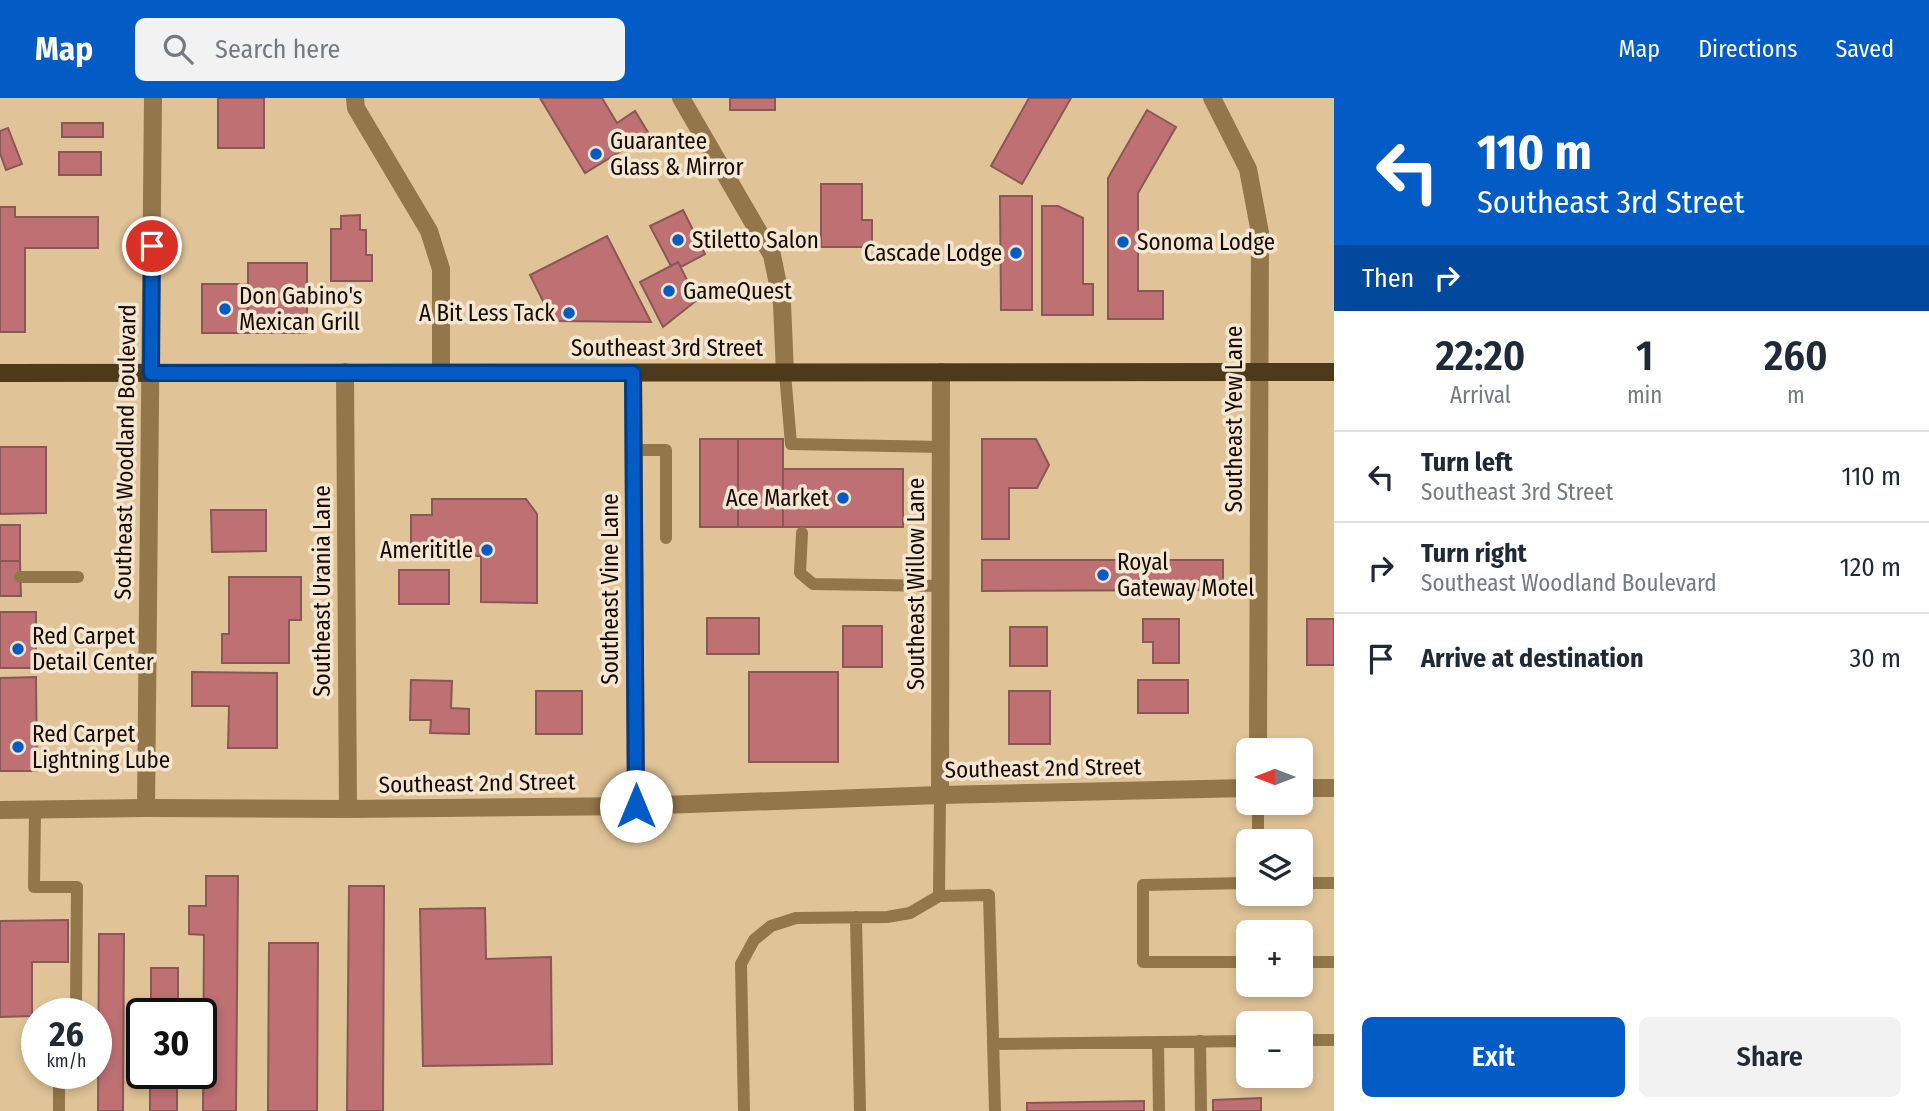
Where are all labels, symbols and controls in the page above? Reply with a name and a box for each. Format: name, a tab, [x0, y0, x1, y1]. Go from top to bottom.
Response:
search box	[135, 18, 625, 81]
text: Map	[35, 29, 93, 69]
icon: search	[159, 30, 197, 68]
text: Search here	[215, 34, 340, 65]
text: Map	[1619, 35, 1660, 63]
text: Directions	[1698, 35, 1797, 63]
text: Saved	[1835, 35, 1894, 63]
text: 110 m	[1477, 123, 1592, 182]
icon: left	[1362, 126, 1453, 217]
place label: Guarantee Glass & Mirror	[610, 127, 743, 181]
marker: Guarantee Glass & Mirror	[588, 146, 604, 162]
text: Southeast 3rd Street	[1477, 183, 1744, 221]
pin	[122, 216, 182, 276]
place label: Stiletto Salon	[692, 226, 819, 254]
icon: arrive	[133, 227, 171, 265]
place label: Sonoma Lodge	[1137, 228, 1275, 256]
marker: Stiletto Salon	[670, 232, 686, 248]
marker: Sonoma Lodge	[1115, 234, 1131, 250]
place label: Cascade Lodge	[864, 239, 1002, 267]
marker: Cascade Lodge	[1008, 245, 1024, 261]
icon: right	[1428, 259, 1466, 297]
text: Then	[1362, 263, 1414, 294]
place label: GameQuest	[683, 277, 792, 305]
place label: Don Gabino's Mexican Grill	[239, 282, 363, 336]
marker: GameQuest	[661, 283, 677, 299]
place label: A Bit Less Tack	[419, 299, 555, 327]
marker: Don Gabino's Mexican Grill	[217, 301, 233, 317]
street label: Southeast Woodland Boulevard	[108, 304, 142, 600]
marker: A Bit Less Tack	[561, 305, 577, 321]
street label: Southeast Yew Lane	[1220, 326, 1248, 512]
text: 22:20	[1435, 331, 1525, 381]
text: 1	[1636, 331, 1653, 381]
text: 260	[1764, 331, 1828, 381]
street label: Southeast 3rd Street	[571, 334, 764, 362]
text: Arrival	[1450, 381, 1511, 409]
text: min	[1627, 381, 1663, 409]
text: m	[1787, 381, 1805, 409]
text: Turn left	[1421, 447, 1513, 478]
icon: left	[1362, 458, 1400, 496]
text: 110 m	[1841, 461, 1901, 492]
street label: Southeast Willow Lane	[902, 478, 930, 690]
text: Southeast 3rd Street	[1421, 478, 1613, 506]
place label: Ace Market	[726, 484, 829, 512]
street label: Southeast Urania Lane	[308, 485, 336, 697]
marker: Ace Market	[835, 490, 851, 506]
street label: Southeast Vine Lane	[596, 493, 624, 685]
place label: Amerititle	[380, 536, 473, 564]
text: Turn right	[1421, 538, 1527, 569]
marker: Amerititle	[479, 542, 495, 558]
place label: Royal Gateway Motel	[1117, 548, 1254, 602]
icon: right	[1362, 549, 1400, 587]
text: 120 m	[1840, 552, 1901, 583]
marker: Royal Gateway Motel	[1095, 567, 1111, 583]
text: Southeast Woodland Boulevard	[1421, 569, 1717, 597]
place label: Red Carpet Detail Center	[32, 622, 154, 676]
icon: arrive	[1362, 640, 1400, 678]
marker: Red Carpet Detail Center	[10, 641, 26, 657]
text: Arrive at destination	[1421, 643, 1644, 674]
text: 30 m	[1850, 643, 1901, 674]
place label: Red Carpet Lightning Lube	[32, 720, 170, 774]
north arrow	[1236, 738, 1312, 816]
map controls	[1236, 738, 1313, 1088]
marker: Red Carpet Lightning Lube	[10, 739, 26, 755]
street label: Southeast 2nd Street	[944, 752, 1142, 784]
street label: Southeast 2nd Street	[378, 767, 576, 799]
position arrow	[599, 769, 673, 843]
button: layers	[1236, 829, 1313, 906]
button: +	[1236, 920, 1313, 997]
speed limit sign: 30	[126, 998, 217, 1089]
button: −	[1236, 1011, 1313, 1088]
text: 26	[49, 1013, 84, 1055]
button: Exit	[1362, 1017, 1625, 1097]
button: Share	[1639, 1017, 1901, 1097]
text: km/h	[46, 1050, 87, 1072]

